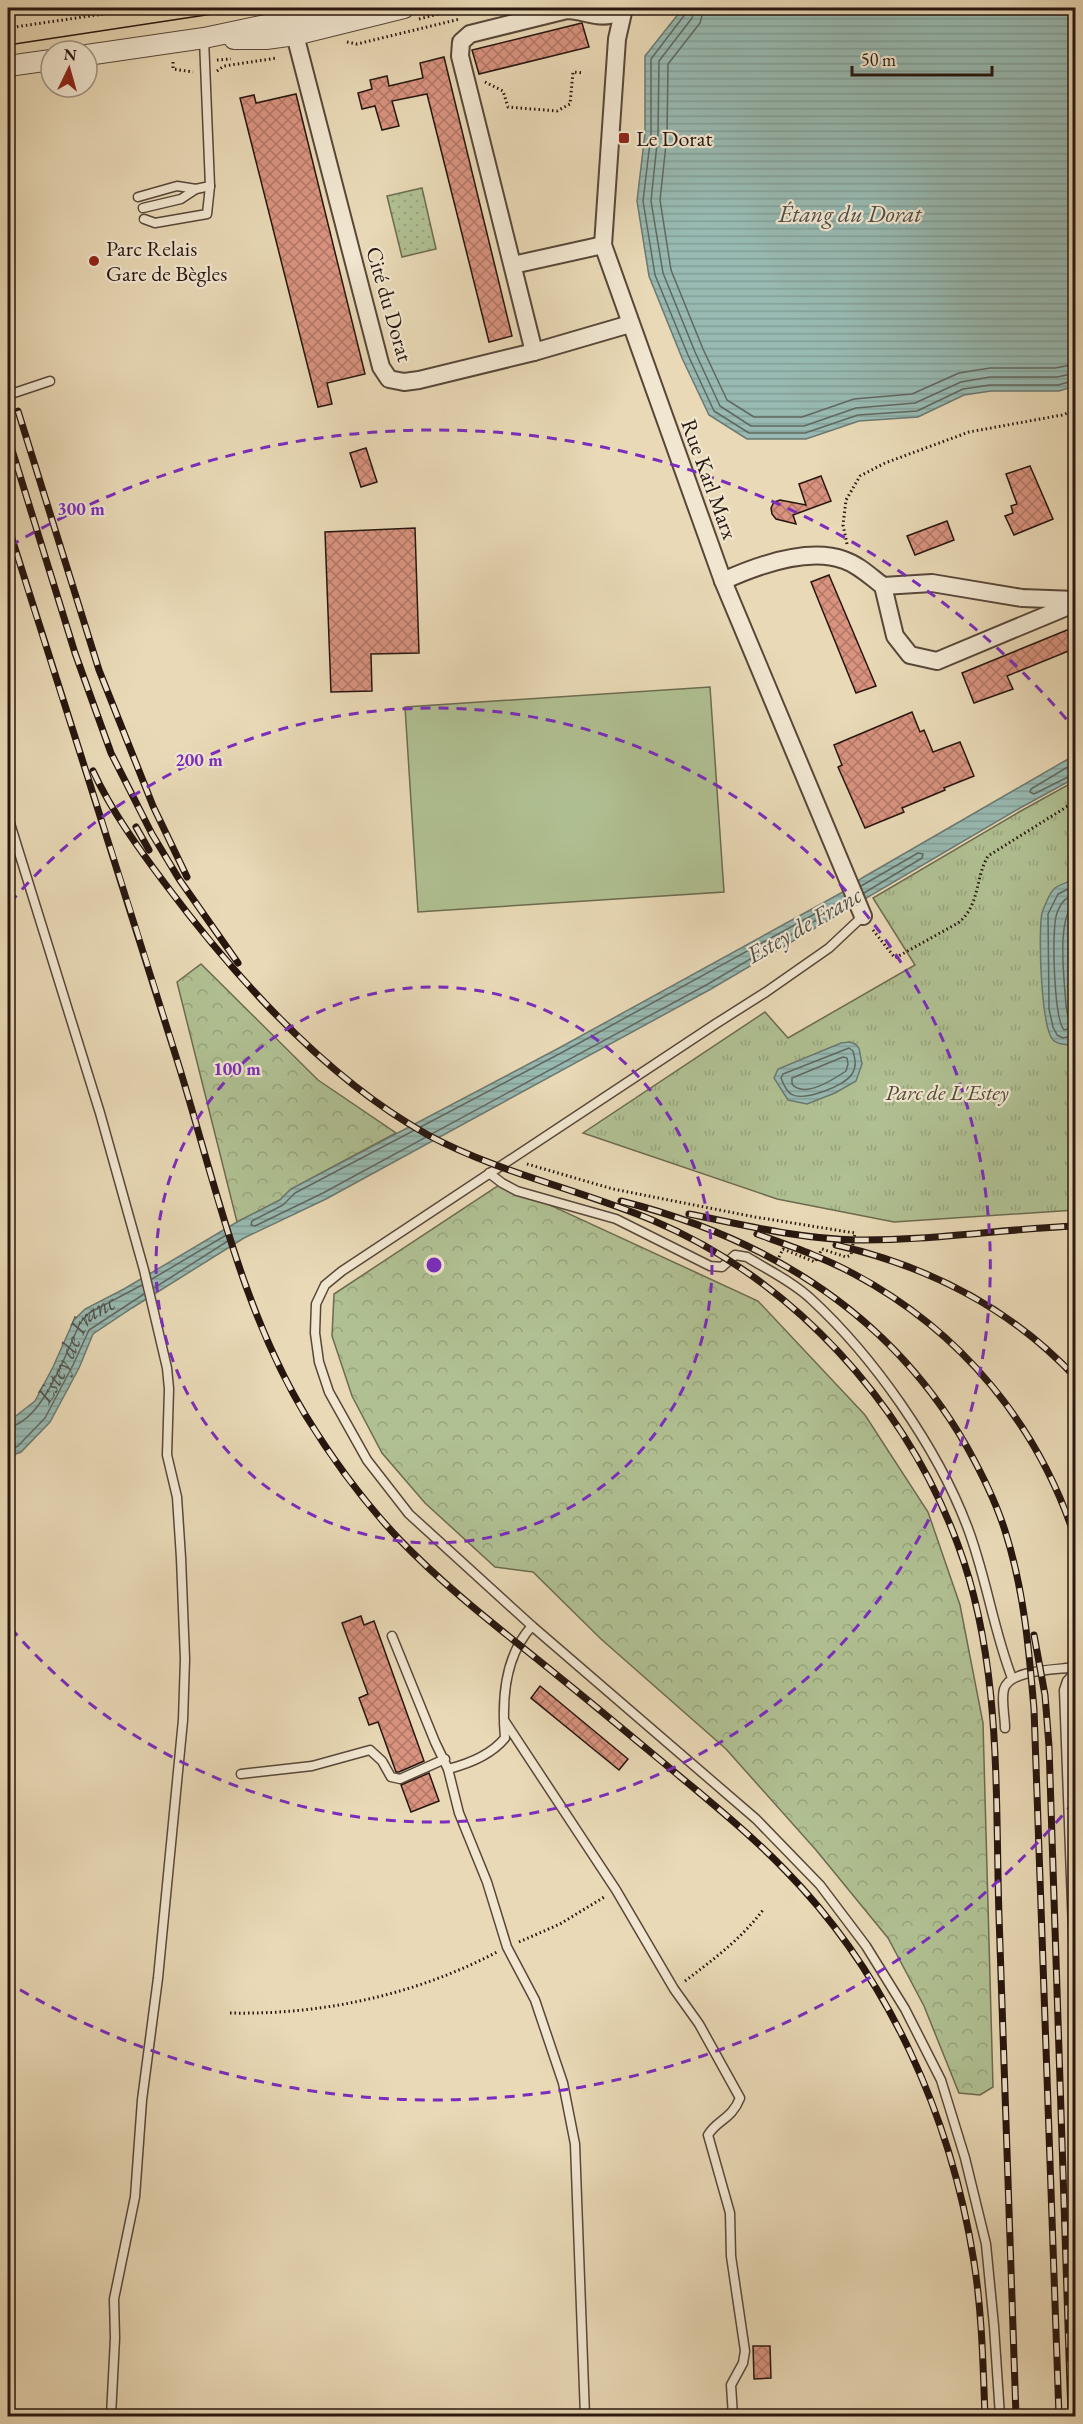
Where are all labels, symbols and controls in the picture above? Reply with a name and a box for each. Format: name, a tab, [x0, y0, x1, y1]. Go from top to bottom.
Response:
north arrow	[39, 39, 99, 99]
scale bar	[852, 39, 992, 77]
text: N	[63, 44, 78, 66]
text: 50 m	[861, 48, 896, 71]
place label: Le Dorat	[636, 124, 712, 153]
marker: Le Dorat	[617, 131, 631, 145]
water label: Étang du Dorat	[777, 198, 923, 229]
place label: Parc Relais Gare de Bègles	[106, 234, 227, 288]
street label: Cité du Dorat	[359, 243, 420, 365]
marker: Parc Relais Gare de Bègles	[87, 254, 101, 268]
street label: Rue Karl Marx	[674, 415, 745, 544]
text: 300 m	[57, 497, 105, 520]
text: 200 m	[175, 748, 223, 771]
water label: Estey de Franc	[740, 879, 867, 970]
text: 100 m	[213, 1057, 261, 1080]
park label: Parc de L'Estey	[885, 1078, 1009, 1107]
centre of rings	[424, 1255, 444, 1275]
water label: Estey de Franc	[28, 1286, 121, 1409]

